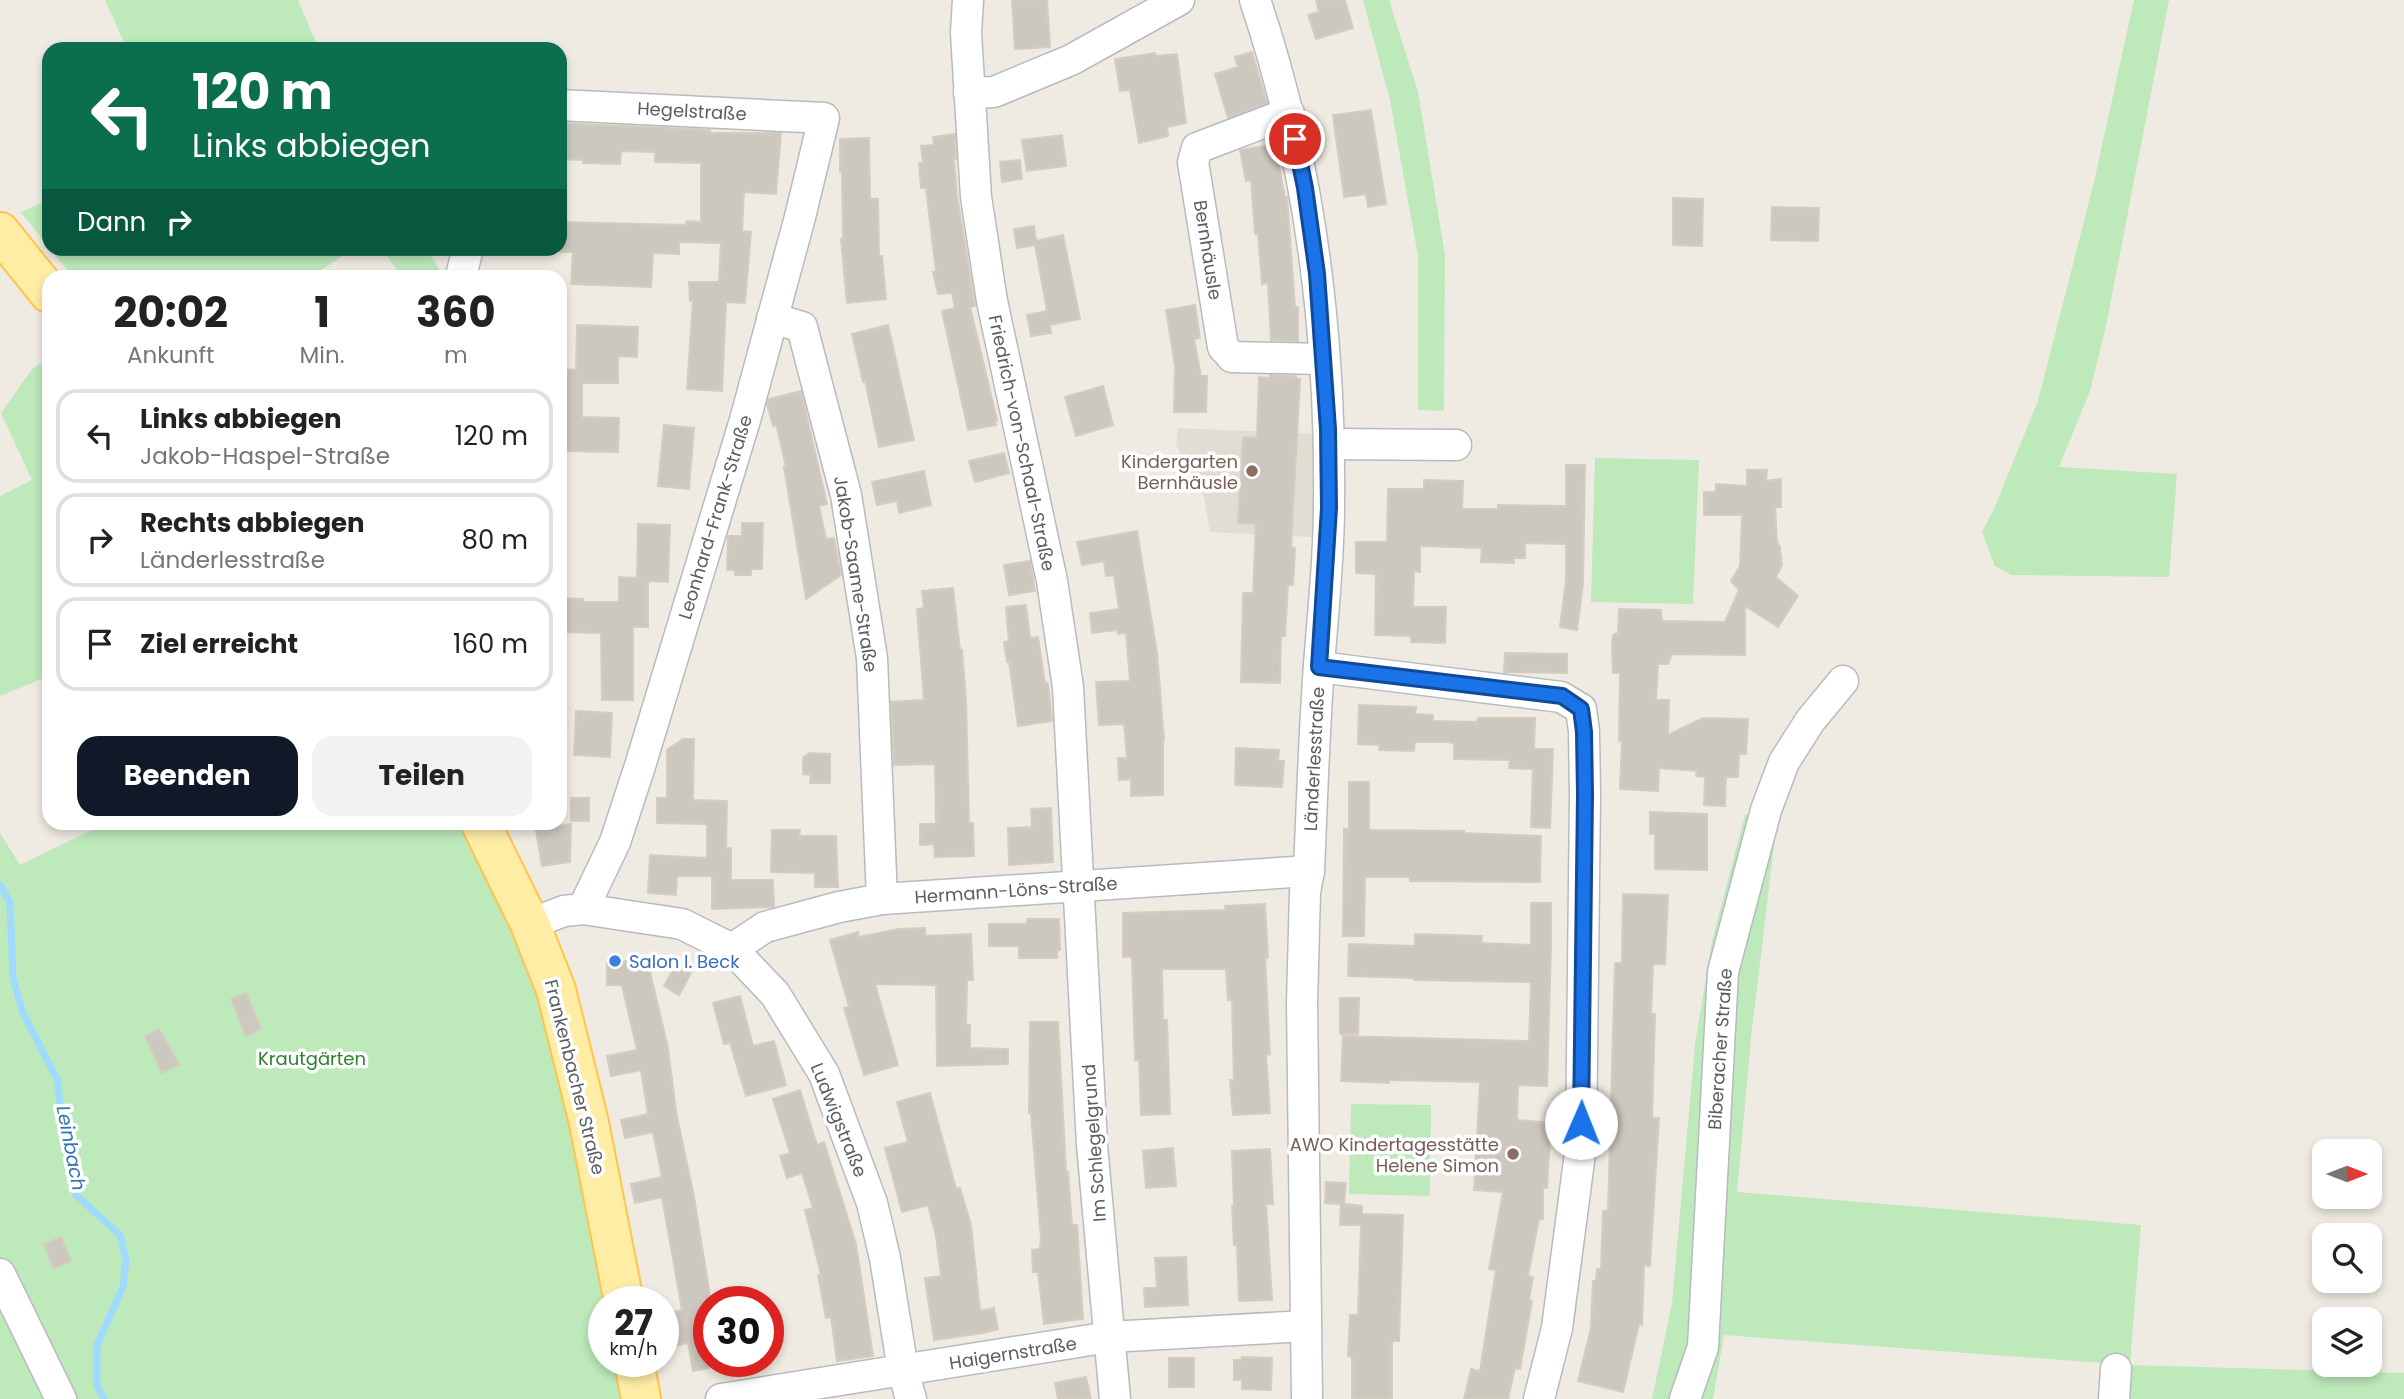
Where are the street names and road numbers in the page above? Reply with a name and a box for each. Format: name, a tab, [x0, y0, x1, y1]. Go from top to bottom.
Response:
street label: Hegelstraße	[637, 96, 747, 126]
street label: Bernhäusle	[1188, 198, 1228, 302]
street label: Friedrich-von-Schaal-Straße	[983, 313, 1061, 573]
street label: Leonhard-Frank-Straße	[672, 412, 758, 622]
street label: Jakob-Saame-Straße	[828, 474, 884, 674]
street label: Länderlesstraße	[1298, 686, 1330, 832]
street label: Hermann-Löns-Straße	[914, 870, 1118, 910]
street label: Biberacher Straße	[1702, 967, 1738, 1131]
street label: Frankenbacher Straße	[539, 977, 611, 1177]
street label: Ludwigstraße	[805, 1059, 873, 1181]
street label: Im Schlegelgrund	[1076, 1063, 1112, 1223]
street label: Haigernstraße	[947, 1331, 1079, 1375]

